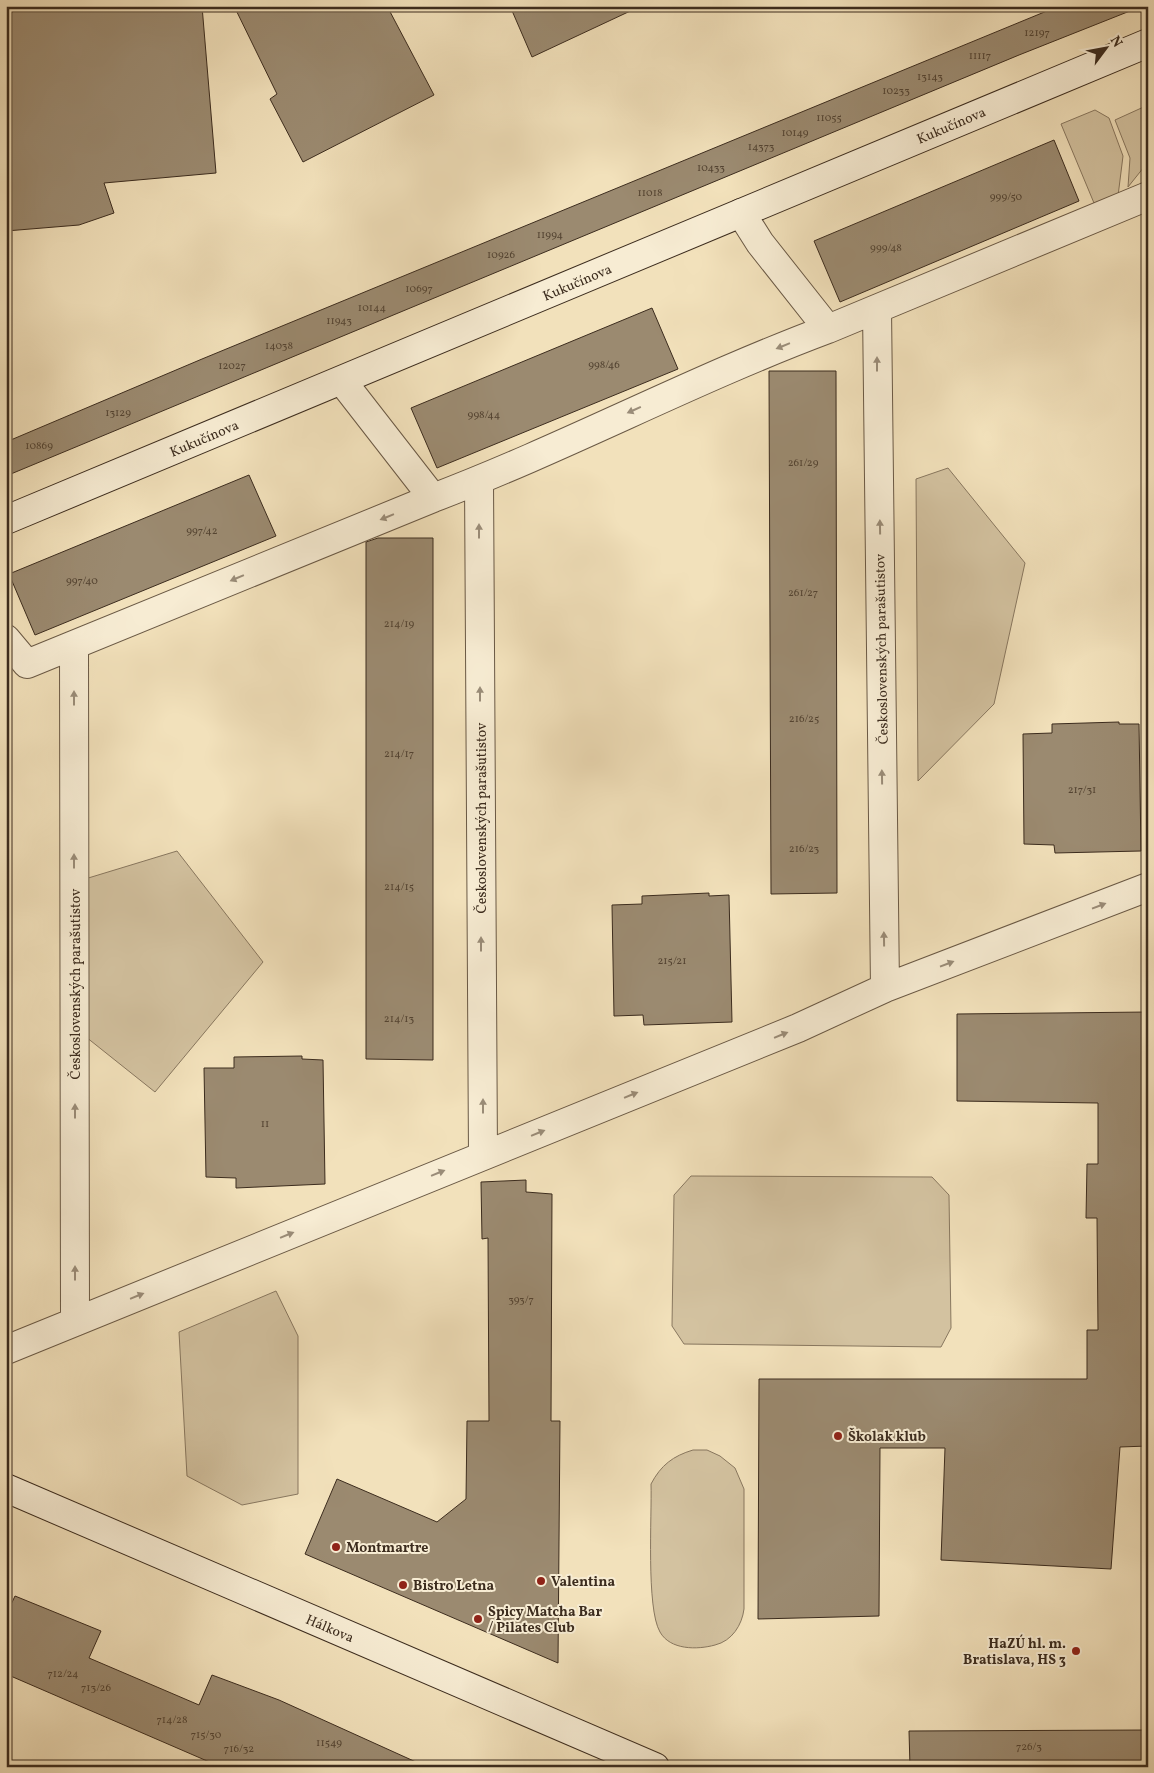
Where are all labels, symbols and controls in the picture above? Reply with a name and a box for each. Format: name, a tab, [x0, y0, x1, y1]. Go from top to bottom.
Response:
north arrow	[1082, 22, 1132, 72]
house number: 12197	[1024, 26, 1050, 41]
text: N	[1105, 33, 1127, 51]
house number: 11117	[969, 49, 991, 64]
house number: 13143	[917, 70, 943, 85]
house number: 10233	[882, 84, 910, 99]
street label: Kukučínova	[914, 103, 989, 149]
house number: 11055	[816, 111, 842, 126]
house number: 10149	[781, 126, 809, 141]
house number: 14373	[748, 140, 775, 155]
house number: 10433	[697, 161, 725, 176]
house number: 11018	[637, 186, 663, 201]
house number: 999/50	[990, 190, 1023, 205]
house number: 11994	[537, 228, 564, 243]
house number: 999/48	[870, 241, 902, 256]
house number: 10926	[487, 248, 516, 263]
street label: Kukučínova	[540, 260, 615, 306]
house number: 10697	[405, 282, 433, 297]
house number: 10144	[358, 301, 387, 316]
house number: 11943	[326, 314, 352, 329]
house number: 14038	[265, 339, 293, 354]
one-way arrow	[775, 342, 790, 350]
one-way arrow	[873, 356, 881, 372]
house number: 998/46	[588, 358, 620, 373]
house number: 12027	[218, 359, 246, 374]
house number: 13129	[105, 406, 131, 421]
one-way arrow	[627, 407, 641, 415]
house number: 998/44	[468, 408, 501, 423]
street label: Kukučínova	[167, 416, 242, 462]
house number: 10869	[25, 439, 53, 454]
house number: 261/29	[788, 456, 819, 471]
one-way arrow	[380, 513, 395, 521]
one-way arrow	[876, 519, 884, 535]
one-way arrow	[475, 523, 483, 539]
house number: 997/42	[186, 524, 218, 539]
street label: Československých parašutistov	[871, 553, 894, 745]
house number: 997/40	[66, 574, 98, 589]
one-way arrow	[230, 575, 244, 583]
house number: 261/27	[788, 586, 818, 601]
house number: 214/19	[384, 617, 414, 632]
one-way arrow	[476, 686, 484, 702]
one-way arrow	[70, 690, 78, 706]
house number: 216/25	[789, 712, 819, 727]
street label: Československých parašutistov	[473, 722, 492, 913]
house number: 214/17	[384, 747, 414, 762]
one-way arrow	[878, 769, 886, 785]
house number: 217/31	[1068, 783, 1096, 798]
house number: 216/23	[789, 842, 820, 857]
one-way arrow	[70, 852, 78, 868]
house number: 214/15	[384, 880, 414, 895]
street label: Československých parašutistov	[67, 888, 86, 1079]
one-way arrow	[1091, 901, 1106, 909]
one-way arrow	[880, 931, 888, 947]
one-way arrow	[477, 936, 485, 952]
house number: 215/21	[657, 954, 687, 969]
one-way arrow	[940, 960, 955, 968]
house number: 214/13	[384, 1012, 415, 1027]
one-way arrow	[774, 1030, 789, 1038]
one-way arrow	[624, 1091, 639, 1099]
one-way arrow	[478, 1098, 486, 1114]
one-way arrow	[71, 1102, 79, 1118]
house number: 11	[261, 1117, 269, 1132]
one-way arrow	[531, 1128, 545, 1136]
one-way arrow	[431, 1169, 446, 1177]
one-way arrow	[280, 1230, 294, 1238]
one-way arrow	[71, 1265, 79, 1281]
one-way arrow	[130, 1292, 144, 1300]
house number: 393/7	[508, 1293, 534, 1308]
place label: Školak klub	[848, 1427, 926, 1447]
marker: Školak klub	[832, 1430, 844, 1442]
place label: Montmartre	[346, 1539, 429, 1558]
marker: Montmartre	[330, 1541, 342, 1553]
place label: Valentina	[551, 1573, 616, 1592]
marker: Valentina	[535, 1575, 547, 1587]
place label: Bistro Letna	[413, 1577, 494, 1596]
marker: Bistro Letna	[397, 1579, 409, 1591]
place label: Spicy Matcha Bar / Pilates Club	[488, 1603, 602, 1638]
street label: Hálkova	[302, 1611, 357, 1648]
marker: Spicy Matcha Bar / Pilates Club	[472, 1613, 484, 1625]
place label: HaZÚ hl. m. Bratislava, HS 3	[963, 1634, 1066, 1670]
marker: HaZÚ hl. m. Bratislava, HS 3	[1070, 1645, 1082, 1657]
house number: 712/24	[47, 1667, 79, 1682]
house number: 713/26	[81, 1681, 112, 1696]
house number: 714/28	[156, 1713, 188, 1728]
house number: 715/30	[191, 1728, 222, 1743]
house number: 11549	[316, 1736, 342, 1751]
house number: 726/3	[1016, 1740, 1042, 1755]
house number: 716/32	[224, 1742, 254, 1757]

